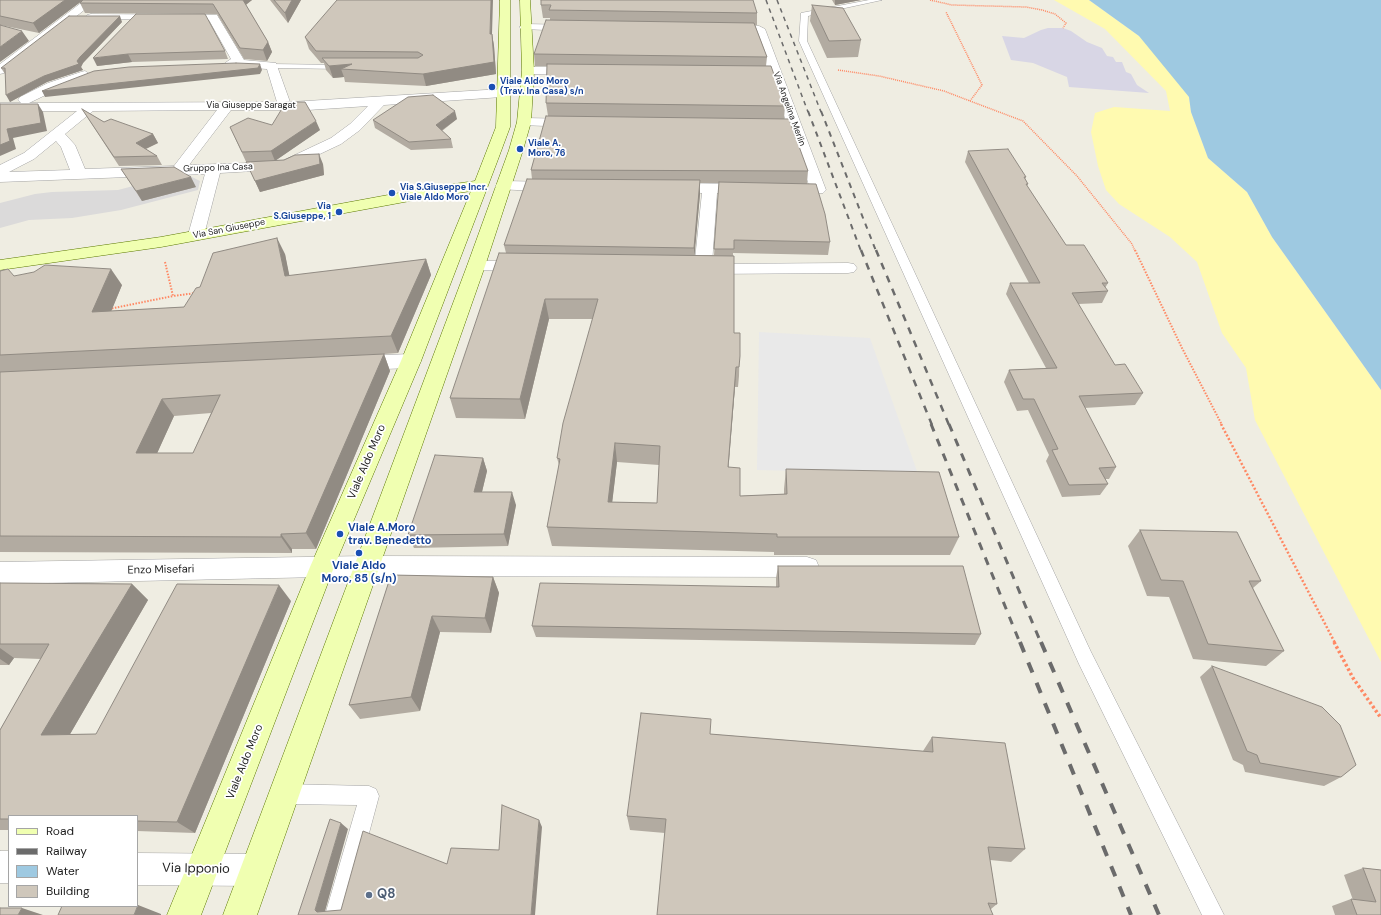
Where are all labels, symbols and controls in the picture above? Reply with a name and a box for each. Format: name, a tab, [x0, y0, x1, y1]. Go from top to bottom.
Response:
street label: Via Angelina Merlin	[770, 70, 808, 148]
place label: Viale Aldo Moro (Trav. Ina Casa) s/n	[500, 77, 584, 98]
marker: Viale Aldo Moro (Trav. Ina Casa) s/n	[487, 82, 497, 92]
street label: Via Giuseppe Saragat	[206, 101, 296, 111]
place label: Viale A. Moro, 76	[528, 139, 565, 160]
marker: Viale A. Moro, 76	[515, 144, 525, 154]
street label: Gruppo Ina Casa	[183, 161, 253, 175]
place label: Via S.Giuseppe Incr. Viale Aldo Moro	[400, 183, 487, 204]
marker: Via S.Giuseppe Incr. Viale Aldo Moro	[387, 188, 397, 198]
place label: Via S.Giuseppe, 1	[274, 202, 331, 223]
marker: Via S.Giuseppe, 1	[334, 207, 344, 217]
street label: Via San Giuseppe	[192, 217, 266, 241]
street label: Viale Aldo Moro	[345, 423, 389, 501]
place label: Viale A.Moro trav. Benedetto	[348, 521, 432, 547]
marker: Viale A.Moro trav. Benedetto	[335, 529, 345, 539]
marker: Viale Aldo Moro, 85 (s/n)	[354, 548, 364, 558]
place label: Viale Aldo Moro, 85 (s/n)	[321, 559, 397, 585]
street label: Enzo Misefari	[127, 563, 195, 577]
street label: Viale Aldo Moro	[224, 723, 266, 801]
legend	[8, 815, 138, 907]
text: Road	[46, 823, 74, 839]
text: Railway	[46, 843, 87, 859]
street label: Via Ipponio	[162, 861, 230, 877]
text: Water	[46, 863, 79, 879]
text: Building	[46, 883, 90, 899]
place label: Q8	[377, 887, 395, 903]
marker: Q8	[364, 890, 374, 900]

